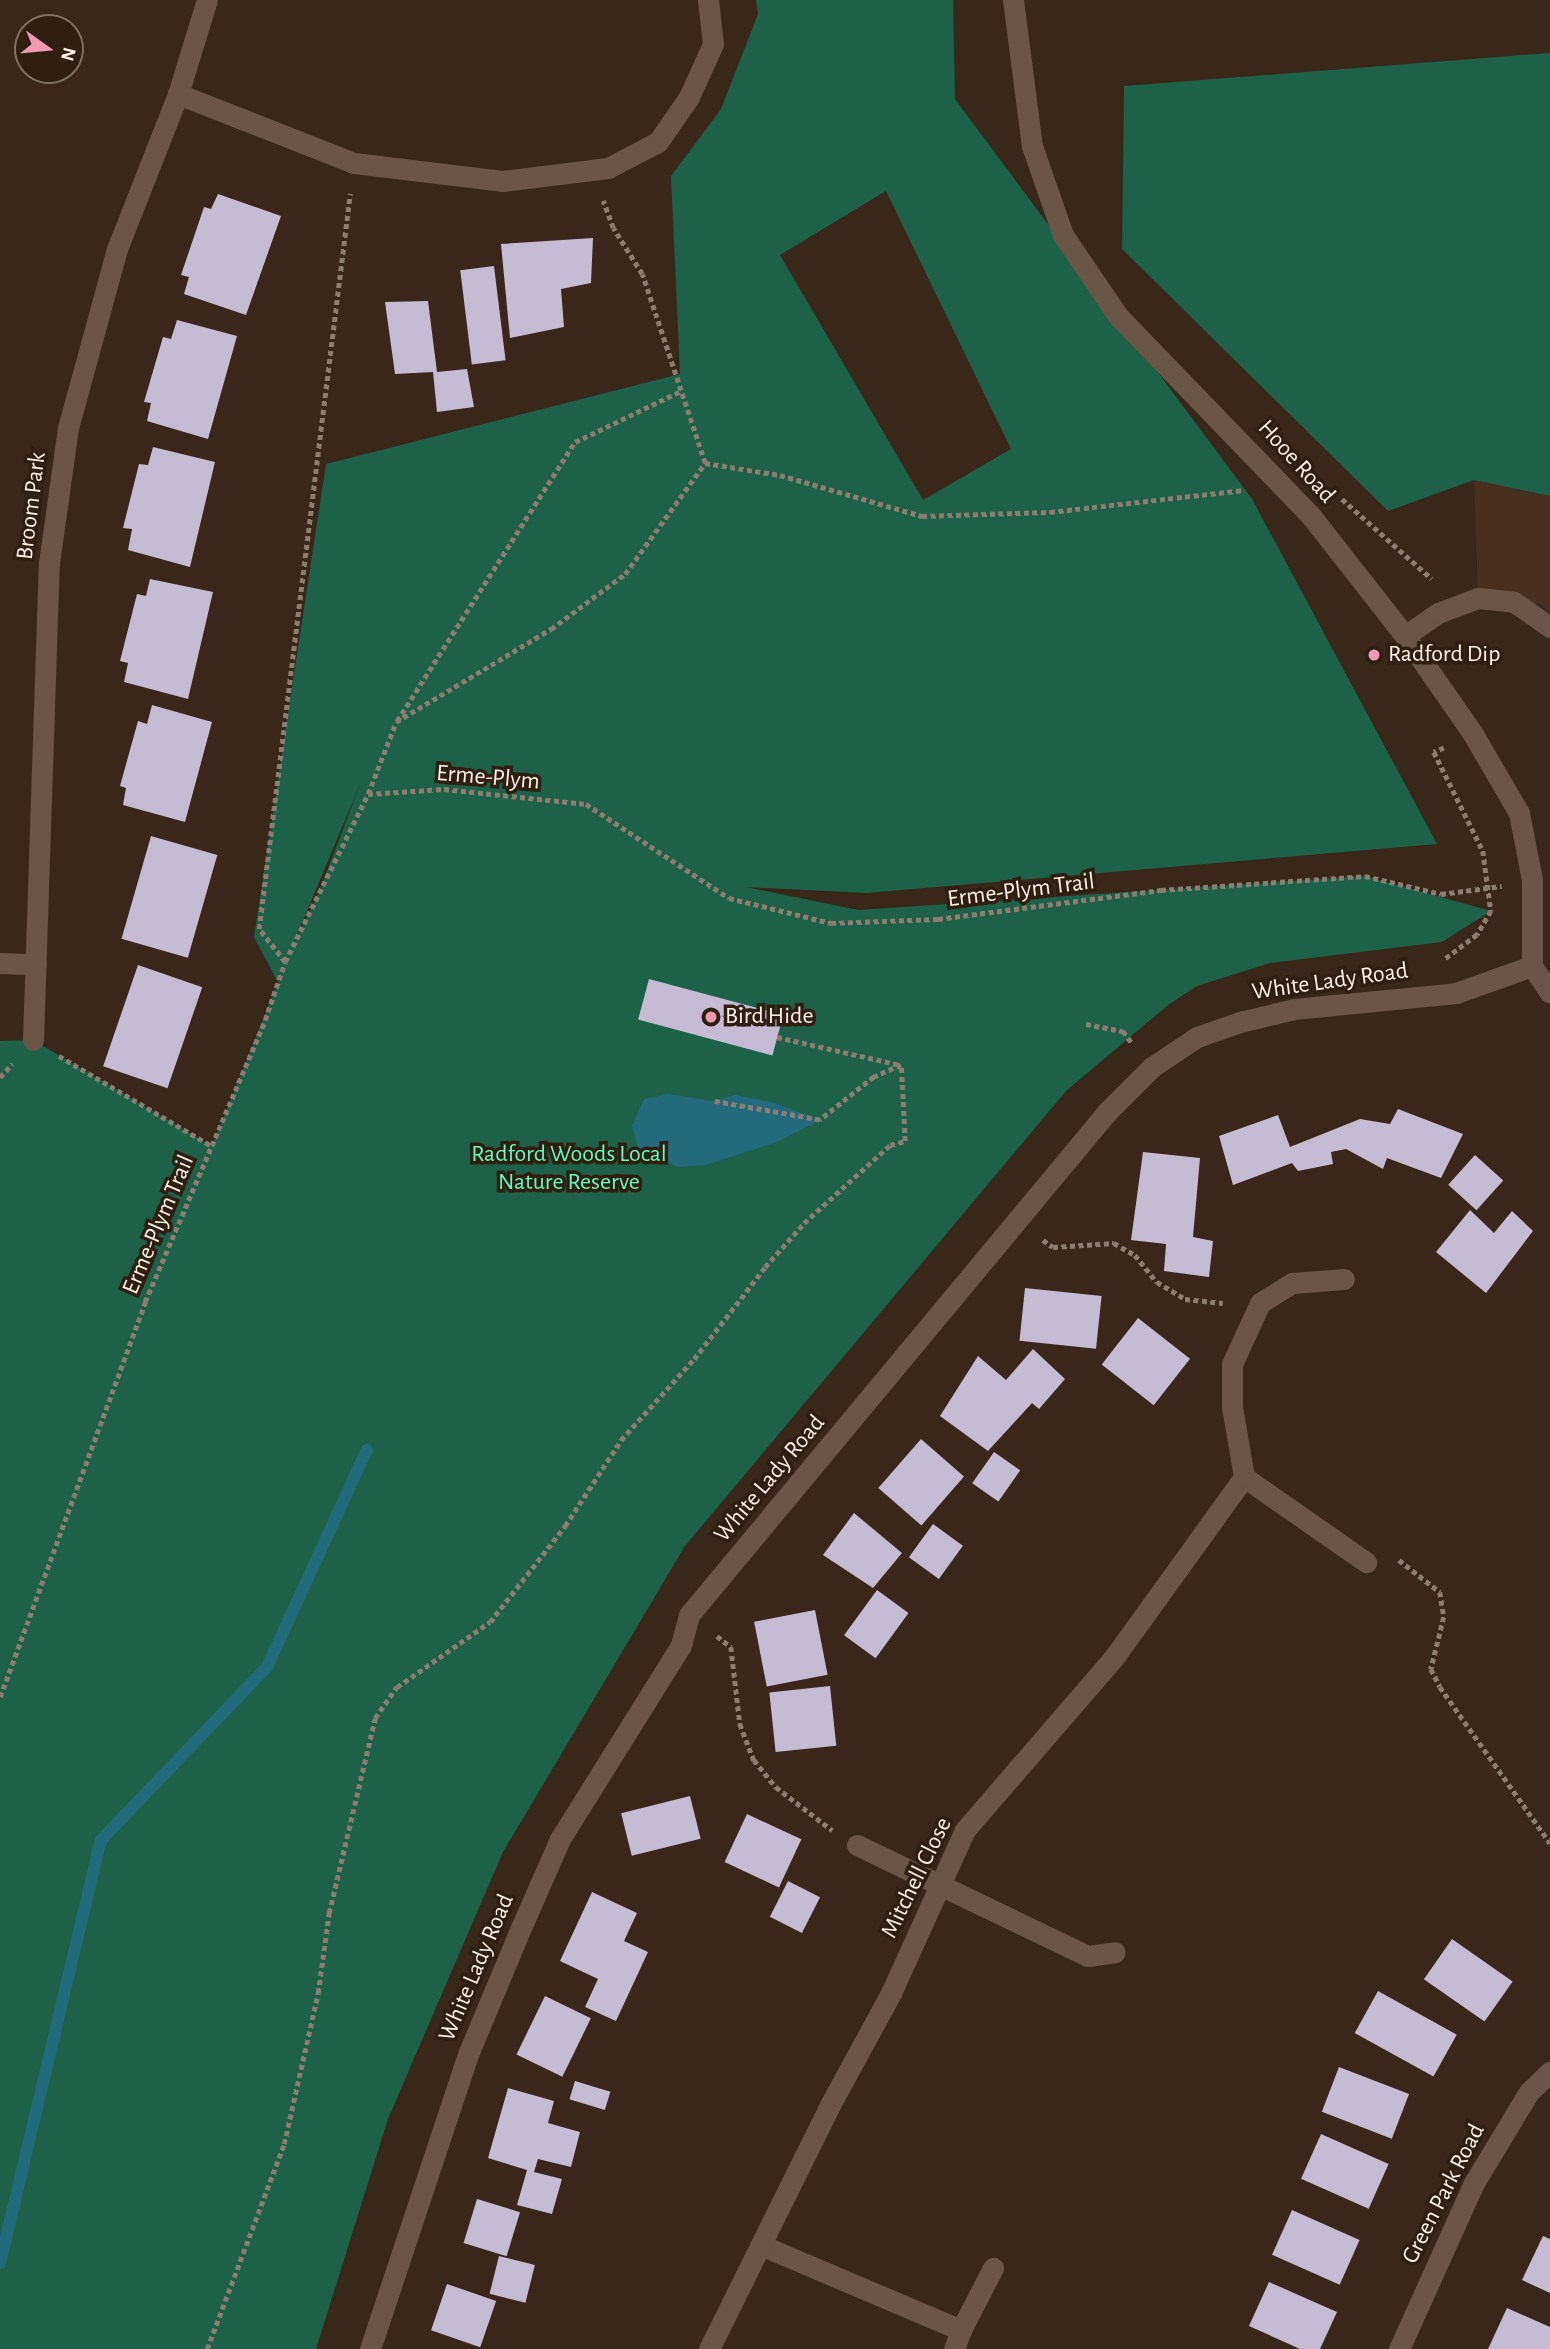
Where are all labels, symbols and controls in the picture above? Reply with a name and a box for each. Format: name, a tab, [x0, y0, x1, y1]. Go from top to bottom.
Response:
north arrow	[14, 14, 84, 84]
text: N	[57, 45, 79, 63]
street label: Hooe Road	[1251, 414, 1341, 510]
street label: Broom Park	[11, 451, 53, 561]
place label: Radford Dip	[1388, 641, 1500, 669]
marker: Radford Dip	[1366, 647, 1382, 663]
street label: Erme-Plym	[435, 759, 541, 797]
street label: Erme-Plym Trail	[946, 868, 1096, 914]
street label: White Lady Road	[1250, 957, 1410, 1007]
place label: Bird Hide	[725, 1003, 814, 1031]
marker: Bird Hide	[703, 1009, 719, 1025]
park label: Radford Woods Local Nature Reserve	[471, 1141, 667, 1197]
street label: Erme-Plym Trail	[117, 1151, 201, 1299]
street label: White Lady Road	[708, 1410, 832, 1548]
street label: Mitchell Close	[875, 1813, 959, 1943]
street label: White Lady Road	[433, 1890, 521, 2046]
street label: Green Park Road	[1396, 2119, 1492, 2269]

